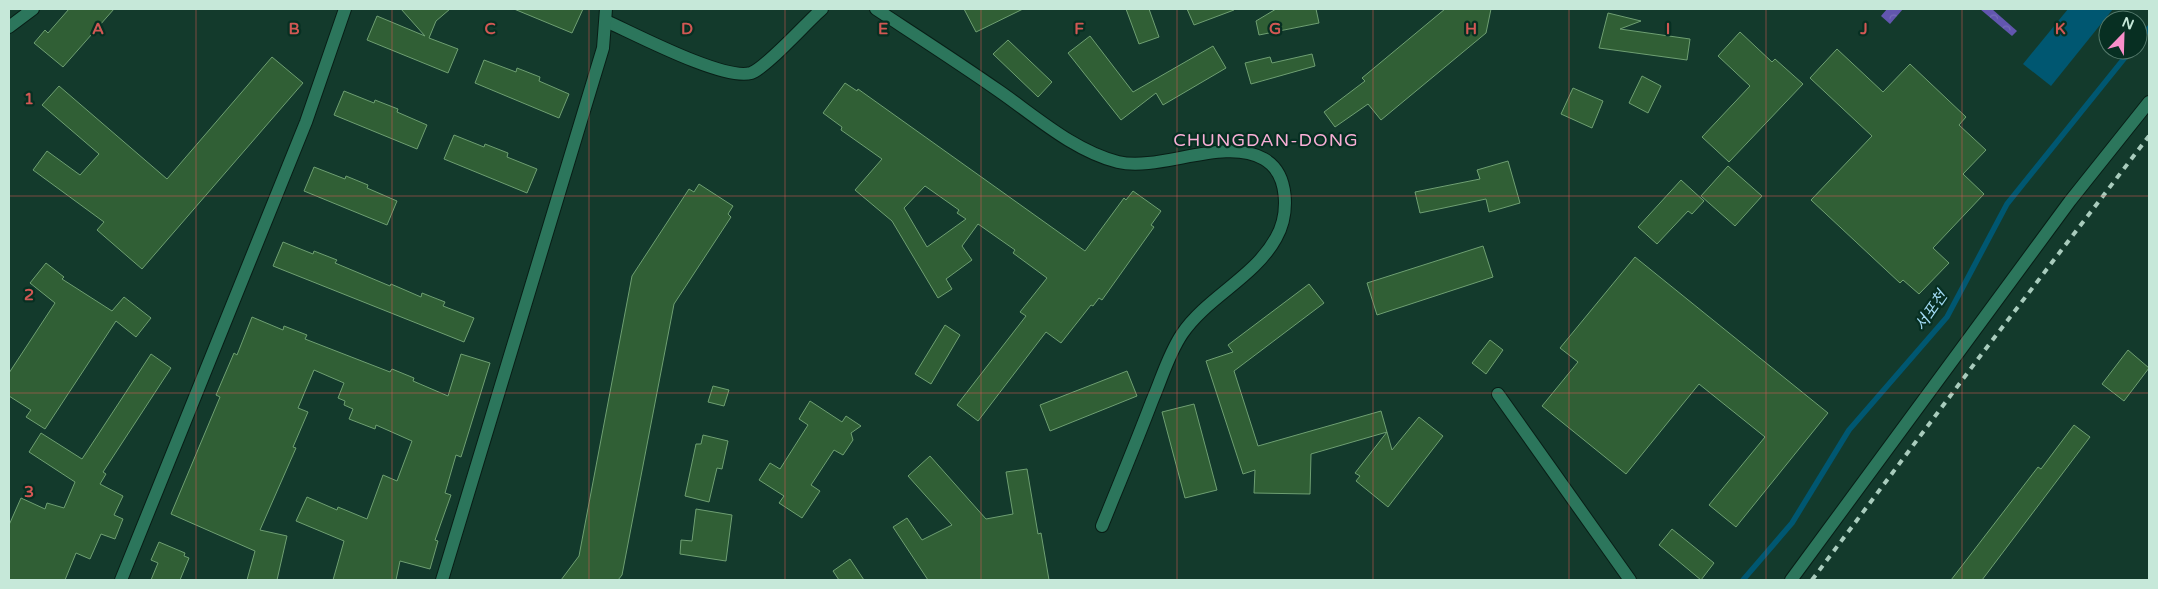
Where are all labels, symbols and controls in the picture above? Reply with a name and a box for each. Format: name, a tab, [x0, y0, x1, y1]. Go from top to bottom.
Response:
north arrow	[2098, 10, 2148, 60]
text: N	[2119, 13, 2136, 34]
text: A	[92, 19, 104, 39]
text: B	[288, 19, 300, 39]
text: C	[484, 19, 496, 39]
text: D	[681, 19, 693, 39]
text: E	[878, 19, 888, 39]
text: F	[1074, 19, 1084, 39]
text: G	[1269, 19, 1281, 39]
text: H	[1465, 19, 1477, 39]
text: I	[1666, 19, 1670, 39]
text: J	[1859, 19, 1868, 39]
text: K	[2055, 19, 2066, 39]
text: 1	[24, 89, 34, 109]
district label: CHUNGDAN-DONG	[1173, 129, 1359, 151]
text: 2	[24, 285, 34, 305]
water label: 서포천	[1910, 285, 1953, 335]
text: 3	[24, 482, 34, 502]

